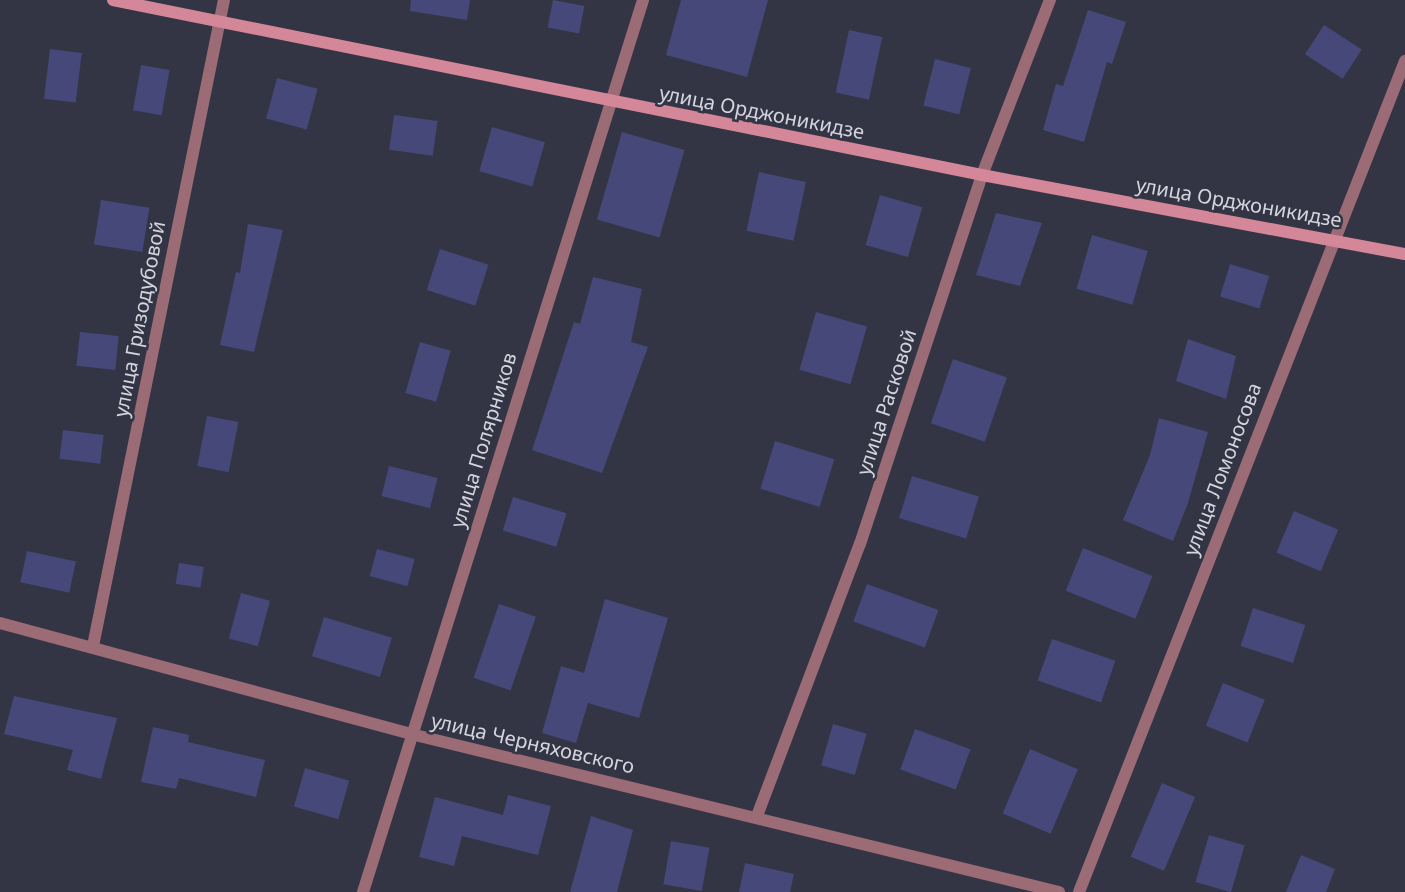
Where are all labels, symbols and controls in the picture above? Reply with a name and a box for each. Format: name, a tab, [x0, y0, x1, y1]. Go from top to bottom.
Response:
street label: улица Орджоникидзе	[657, 80, 867, 144]
street label: улица Орджоникидзе	[1134, 172, 1344, 232]
street label: улица Гризодубовой	[108, 219, 170, 419]
street label: улица Расковой	[851, 326, 921, 478]
street label: улица Полярников	[445, 349, 521, 531]
street label: улица Ломоносова	[1178, 379, 1266, 559]
street label: улица Черняховского	[429, 708, 637, 778]

